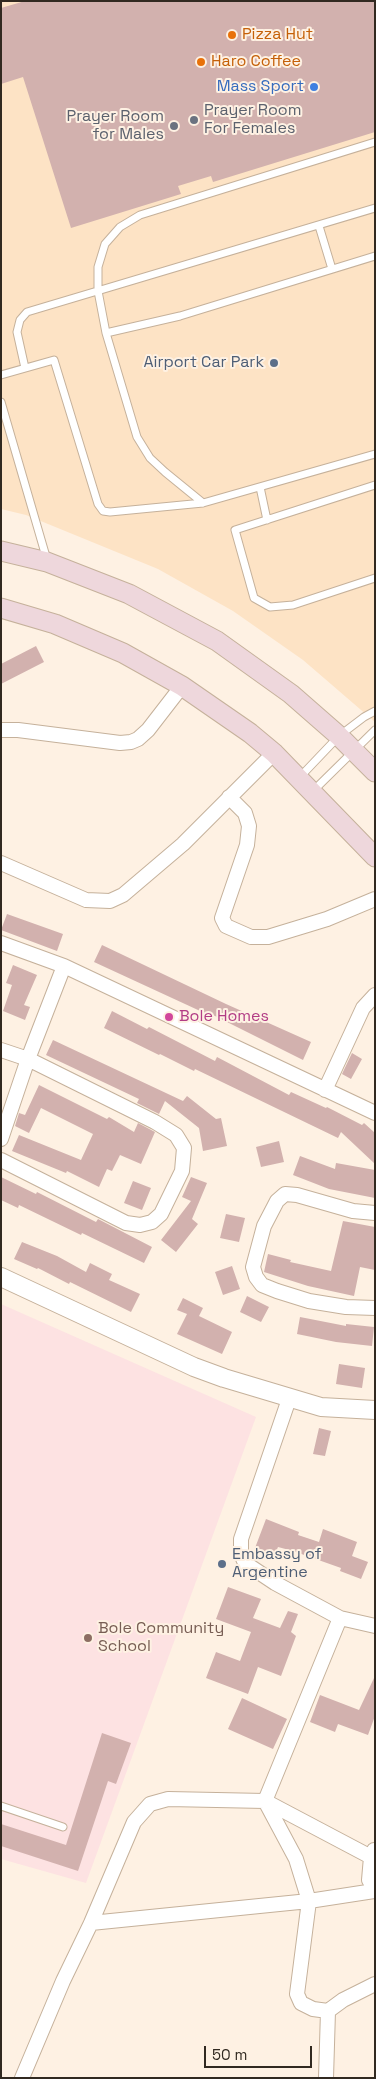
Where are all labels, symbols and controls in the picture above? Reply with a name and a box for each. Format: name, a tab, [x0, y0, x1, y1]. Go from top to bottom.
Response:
place label: Pizza Hut	[242, 25, 313, 45]
marker: Pizza Hut	[226, 29, 238, 41]
place label: Haro Coffee	[211, 52, 301, 72]
marker: Haro Coffee	[195, 56, 207, 68]
place label: Mass Sport	[217, 77, 304, 97]
marker: Mass Sport	[308, 81, 320, 93]
place label: Prayer Room For Females	[204, 101, 301, 139]
place label: Prayer Room for Males	[67, 107, 164, 145]
marker: Prayer Room For Females	[188, 114, 200, 126]
marker: Prayer Room for Males	[168, 120, 180, 132]
place label: Airport Car Park	[143, 353, 264, 373]
marker: Airport Car Park	[268, 357, 280, 369]
place label: Bole Homes	[179, 1007, 269, 1027]
marker: Bole Homes	[163, 1011, 175, 1023]
place label: Embassy of Argentine	[232, 1545, 322, 1583]
marker: Embassy of Argentine	[216, 1558, 228, 1570]
place label: Bole Community School	[98, 1619, 224, 1657]
marker: Bole Community School	[82, 1632, 94, 1644]
scale bar	[206, 2036, 314, 2068]
text: 50 m	[212, 2045, 247, 2064]

